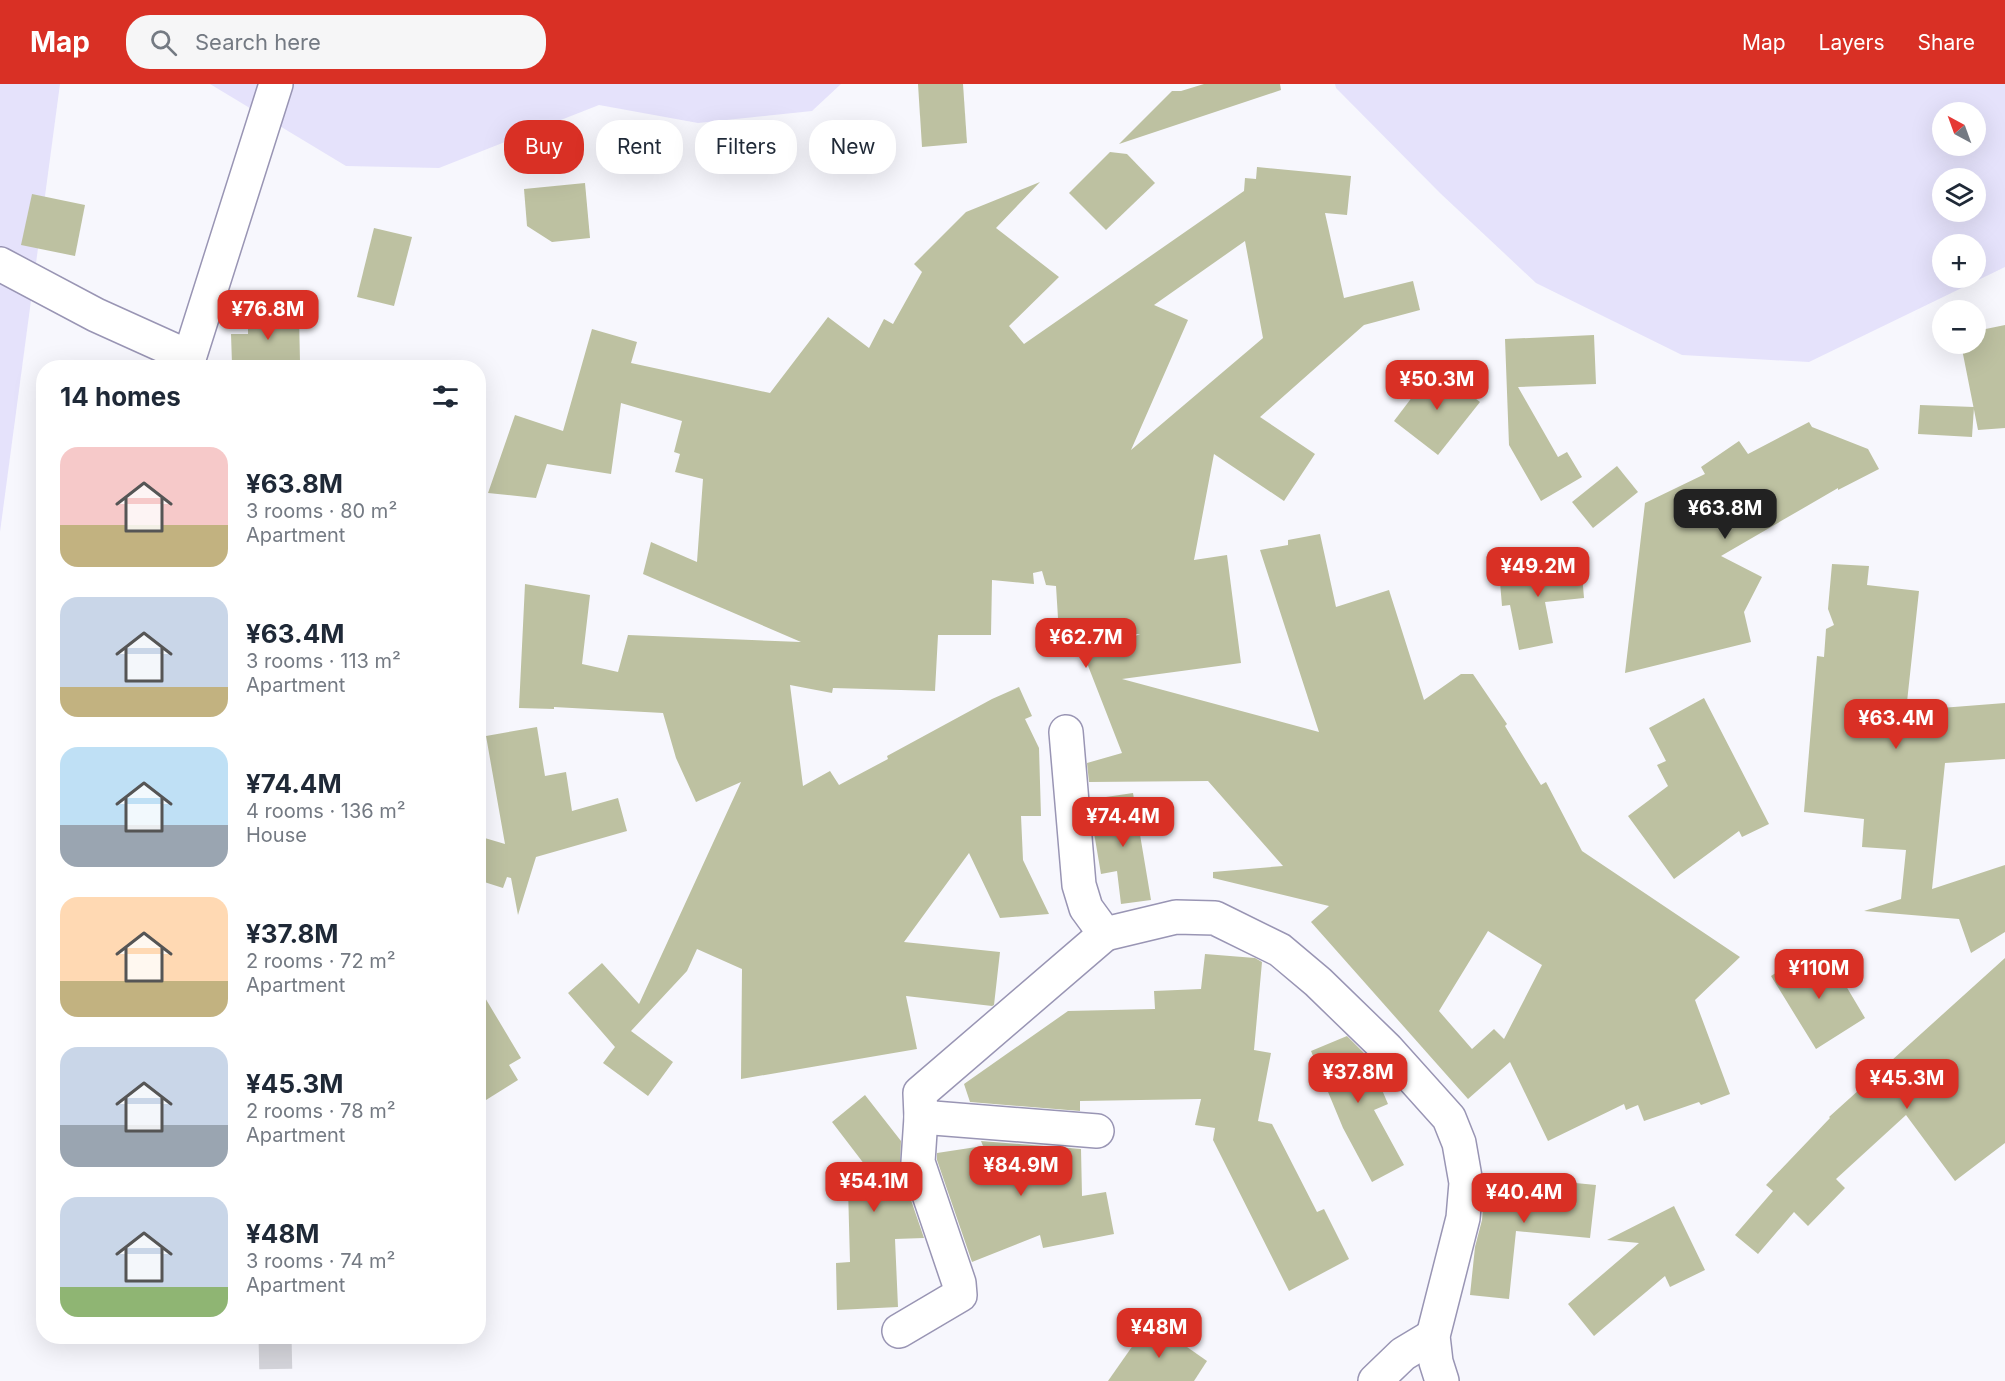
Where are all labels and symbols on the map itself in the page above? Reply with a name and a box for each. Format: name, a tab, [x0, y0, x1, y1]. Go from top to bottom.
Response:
north arrow	[1932, 102, 1986, 156]
pin: ¥76.8M	[219, 290, 317, 341]
pin: ¥50.3M	[1388, 360, 1486, 411]
pin: ¥63.8M	[1676, 489, 1774, 540]
pin: ¥49.2M	[1489, 547, 1587, 598]
pin: ¥62.7M	[1037, 618, 1135, 669]
pin: ¥63.4M	[1847, 699, 1945, 750]
pin: ¥74.4M	[1074, 797, 1172, 848]
pin: ¥110M	[1777, 949, 1861, 1000]
pin: ¥37.8M	[1309, 1053, 1407, 1104]
pin: ¥45.3M	[1858, 1059, 1956, 1110]
pin: ¥84.9M	[972, 1146, 1070, 1197]
pin: ¥54.1M	[825, 1162, 923, 1213]
pin: ¥40.4M	[1475, 1173, 1573, 1224]
pin: ¥48M	[1123, 1308, 1195, 1359]

